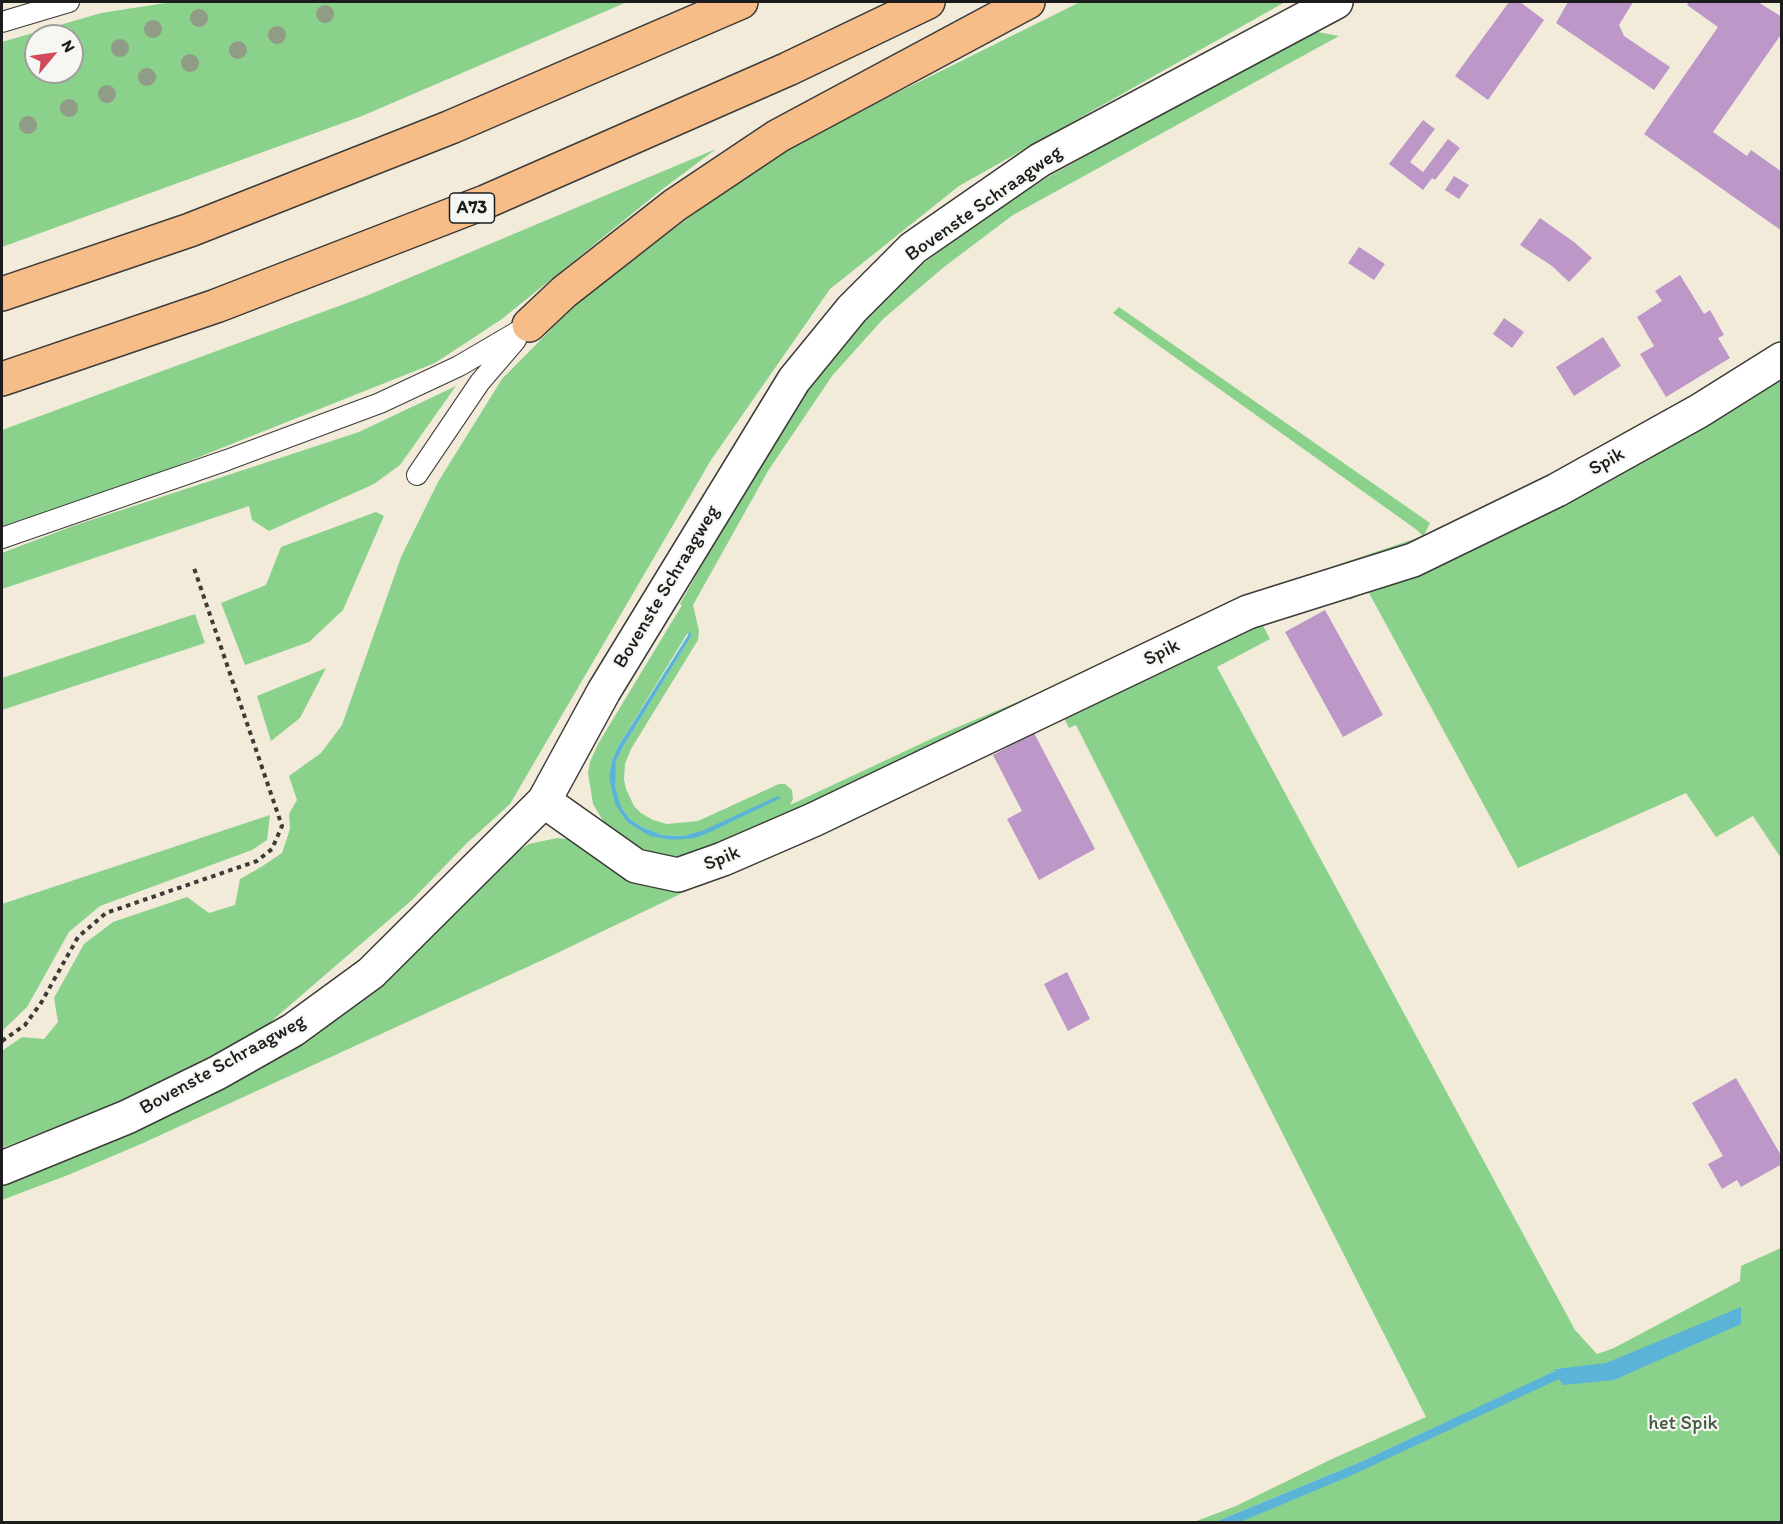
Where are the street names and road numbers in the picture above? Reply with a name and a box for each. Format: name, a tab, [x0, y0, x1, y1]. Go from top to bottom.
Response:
street label: Bovenste Schraagweg	[901, 141, 1067, 267]
road number: A73	[450, 193, 494, 223]
street label: Spik	[1585, 443, 1629, 481]
street label: Bovenste Schraagweg	[609, 501, 725, 673]
street label: Spik	[1140, 634, 1184, 672]
street label: Spik	[700, 841, 744, 877]
street label: Bovenste Schraagweg	[136, 1009, 310, 1121]

